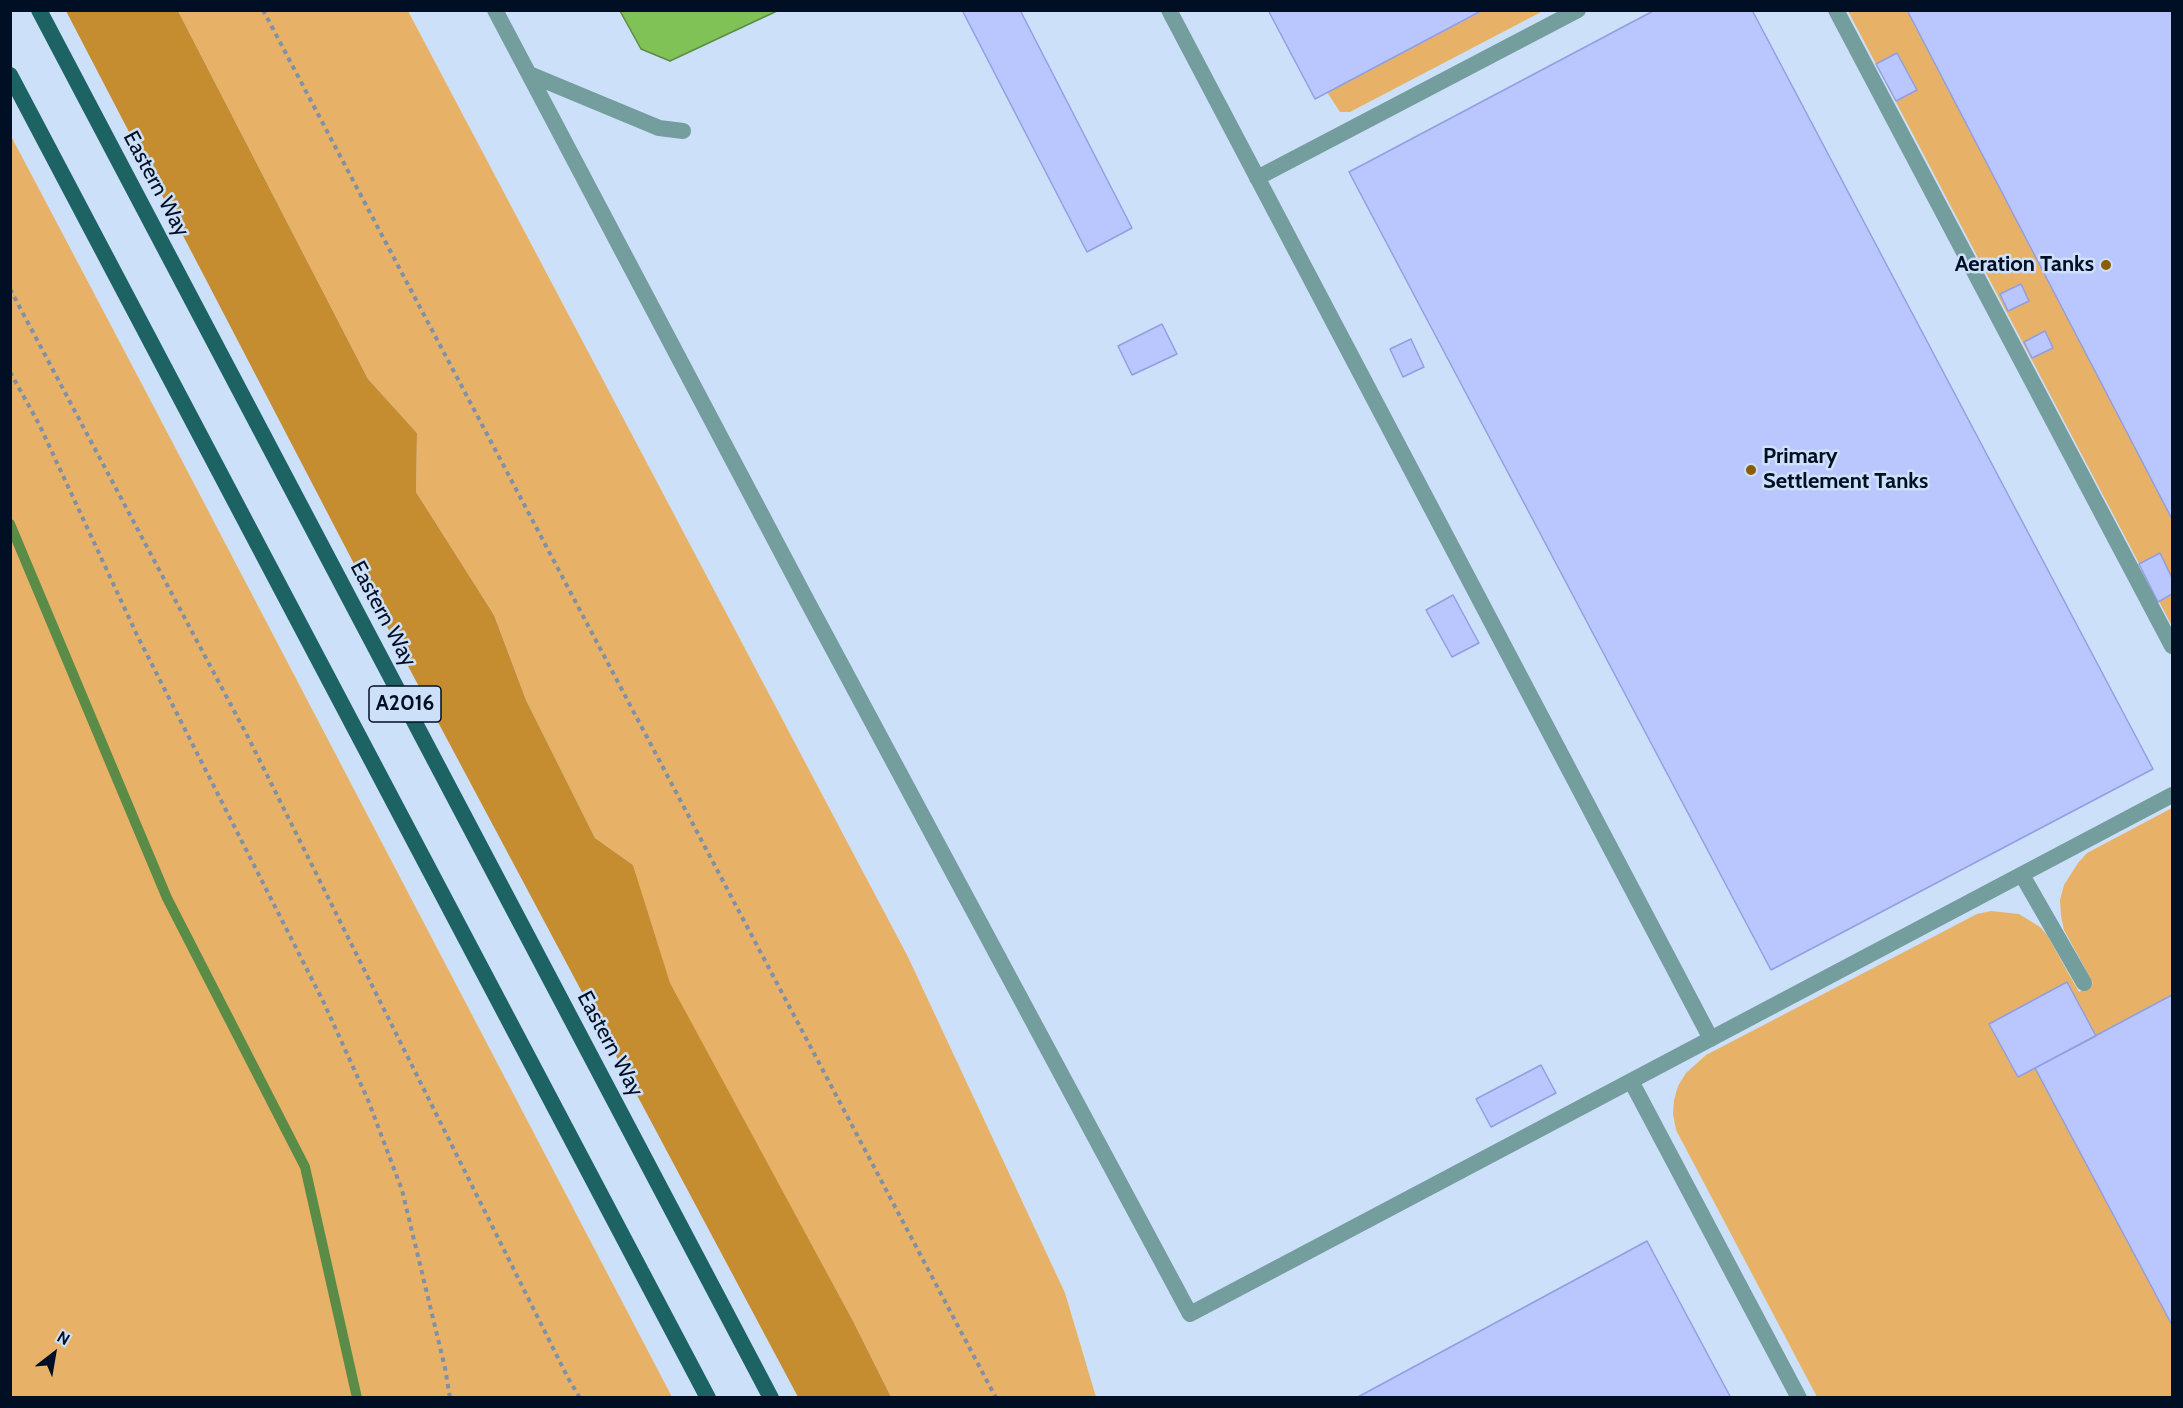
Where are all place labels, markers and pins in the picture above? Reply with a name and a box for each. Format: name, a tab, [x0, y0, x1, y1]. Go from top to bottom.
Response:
place label: Aeration Tanks	[1955, 252, 2094, 278]
marker: Aeration Tanks	[2099, 258, 2113, 272]
place label: Primary Settlement Tanks	[1763, 444, 1928, 496]
marker: Primary Settlement Tanks	[1744, 463, 1758, 477]

